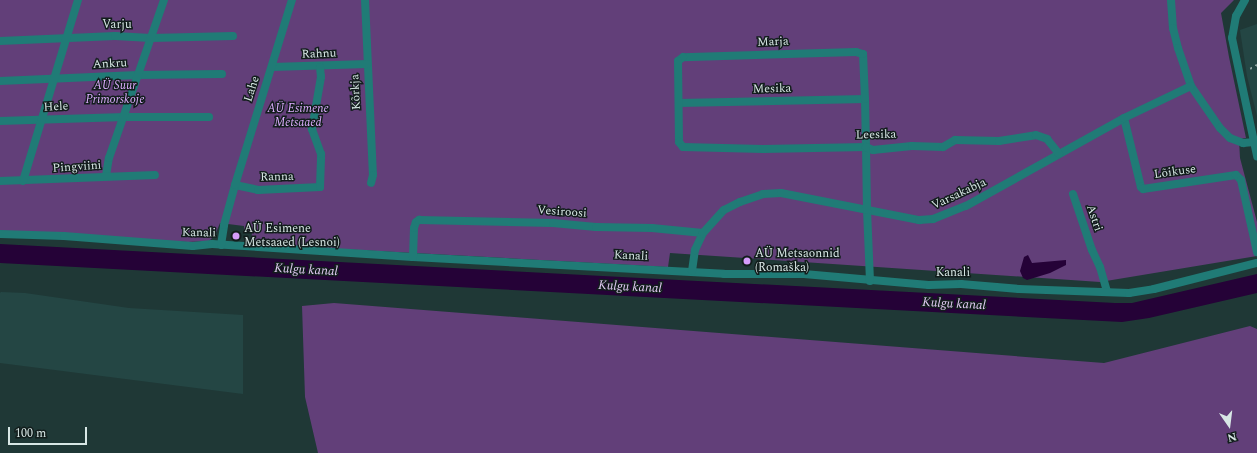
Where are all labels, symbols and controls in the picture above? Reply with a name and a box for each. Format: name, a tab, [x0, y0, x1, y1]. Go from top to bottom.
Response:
street label: Varju	[102, 18, 132, 32]
street label: Marja	[757, 34, 789, 50]
street label: Rahnu	[301, 46, 337, 62]
street label: Ankru	[93, 56, 127, 72]
street label: Lahe	[241, 74, 263, 104]
street label: Kõrkja	[348, 74, 364, 110]
park label: AÜ Suur Primorskoje	[85, 79, 145, 107]
street label: Mesika	[753, 81, 791, 97]
street label: Hele	[43, 99, 69, 115]
park label: AÜ Esimene Metsaaed	[267, 102, 329, 130]
street label: Leesika	[856, 127, 896, 143]
street label: Pingviini	[52, 158, 102, 176]
street label: Lõikuse	[1153, 162, 1197, 182]
street label: Ranna	[260, 170, 294, 184]
street label: Varsakabja	[929, 175, 989, 213]
street label: Vesiroosi	[537, 203, 587, 221]
street label: Astri	[1083, 203, 1105, 233]
place label: AÜ Esimene Metsaaed (Lesnoi)	[244, 222, 340, 250]
street label: Kanali	[182, 226, 216, 240]
marker: AÜ Esimene Metsaaed (Lesnoi)	[231, 231, 241, 241]
place label: AÜ Metsaonnid (Romaška)	[755, 247, 840, 275]
street label: Kanali	[614, 248, 648, 264]
marker: AÜ Metsaonnid (Romaška)	[742, 256, 752, 266]
water label: Kulgu kanal	[274, 261, 338, 279]
street label: Kanali	[936, 266, 970, 280]
water label: Kulgu kanal	[598, 278, 662, 296]
water label: Kulgu kanal	[922, 295, 986, 313]
north arrow	[1209, 405, 1249, 445]
scale bar	[10, 419, 89, 445]
text: 100 m	[15, 424, 46, 443]
text: N	[1226, 428, 1238, 446]

